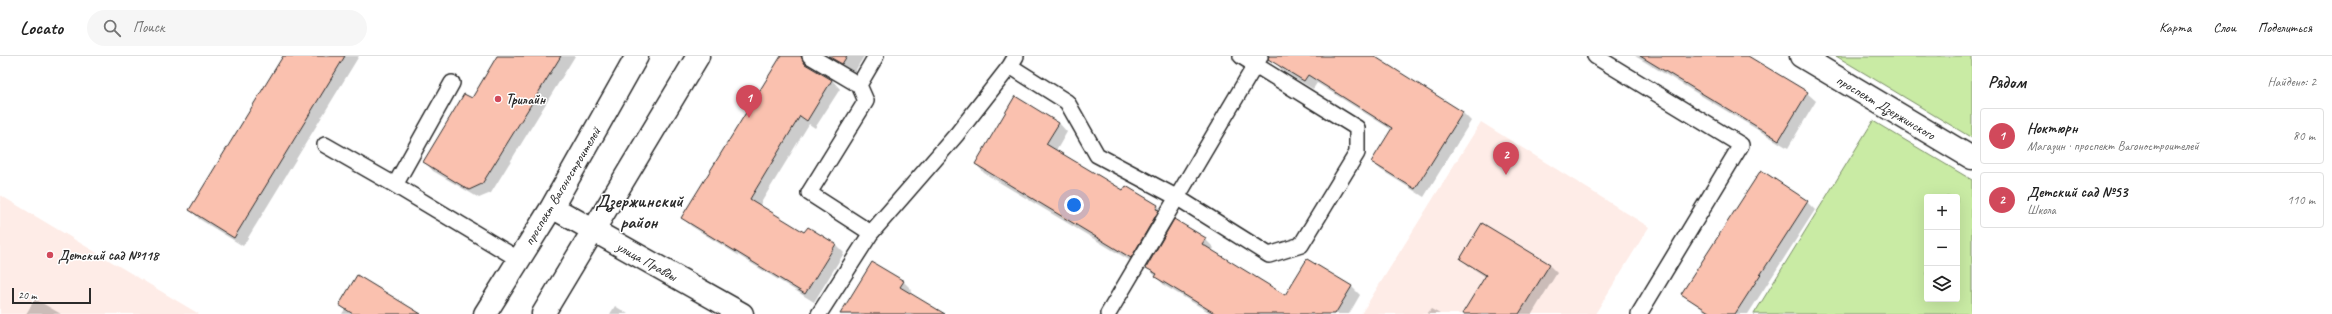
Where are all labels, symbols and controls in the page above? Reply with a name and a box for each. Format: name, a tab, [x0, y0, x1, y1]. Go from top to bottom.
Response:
search box	[87, 10, 367, 46]
text: Locato	[20, 16, 63, 40]
icon: search	[101, 17, 123, 39]
text: Поиск	[133, 18, 165, 37]
text: Карта	[2159, 19, 2191, 36]
text: Слои	[2213, 19, 2236, 36]
text: Поделиться	[2258, 19, 2312, 36]
street label: проспект Дзержинского	[1833, 71, 1939, 144]
text: Рядом	[1988, 72, 2026, 93]
text: Найдено: 2	[2268, 74, 2316, 90]
pin: 1	[736, 85, 762, 118]
place label: Трилайн	[506, 91, 546, 108]
marker: Трилайн	[493, 94, 503, 104]
text: Ноктюрн	[2027, 119, 2078, 138]
street label: проспект Вагоностроителей	[520, 123, 605, 248]
text: 1	[1999, 128, 2005, 144]
text: 80 m	[2293, 128, 2315, 144]
text: Магазин · проспект Вагоностроителей	[2027, 138, 2199, 154]
pin: 2	[1493, 142, 1519, 175]
text: Детский сад №53	[2027, 183, 2127, 202]
district label: Дзержинский район	[595, 190, 684, 233]
text: 2	[1999, 192, 2005, 208]
text: 110 m	[2287, 192, 2315, 208]
map controls	[1924, 194, 1960, 302]
button: +	[1924, 194, 1960, 230]
your location	[1064, 195, 1084, 215]
text: Школа	[2027, 202, 2056, 218]
button: −	[1924, 230, 1960, 266]
street label: улица Правды	[613, 237, 681, 286]
place label: Детский сад №118	[58, 247, 160, 264]
marker: Детский сад №118	[45, 250, 55, 260]
button: layers	[1924, 266, 1960, 302]
scale bar	[12, 286, 91, 305]
text: 20 m	[18, 288, 37, 302]

